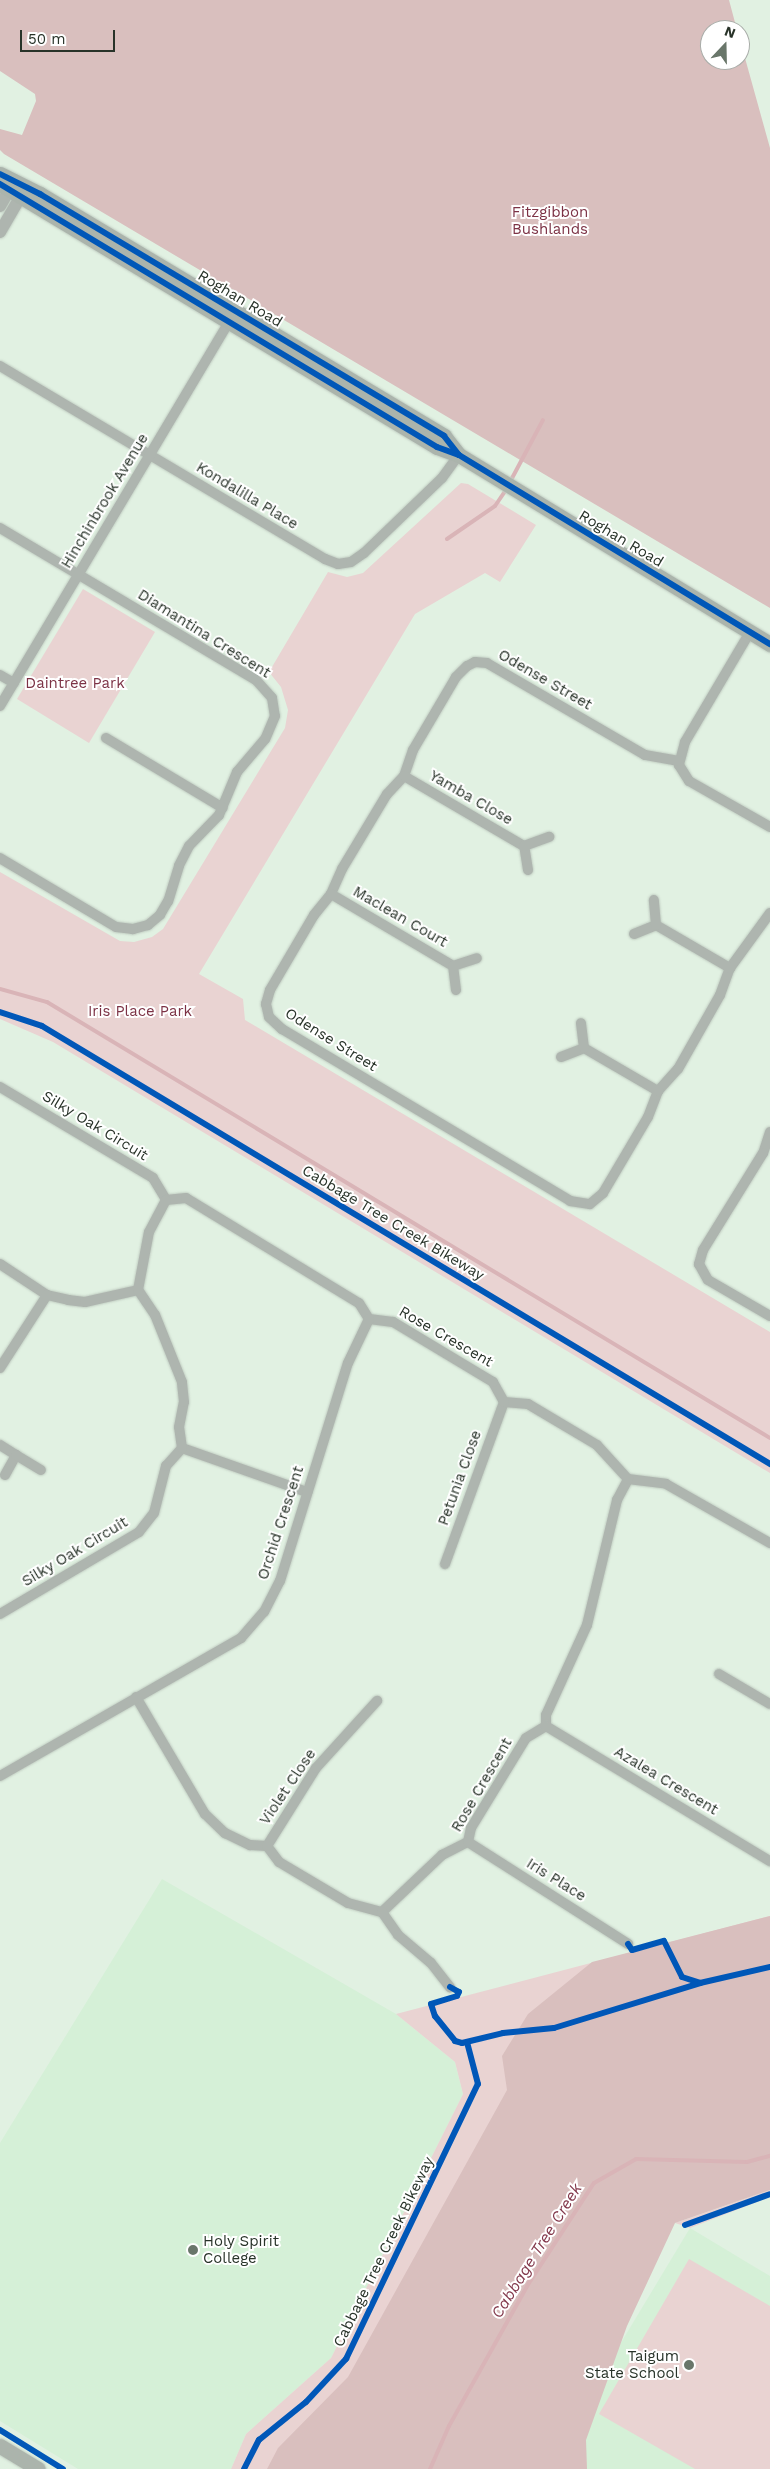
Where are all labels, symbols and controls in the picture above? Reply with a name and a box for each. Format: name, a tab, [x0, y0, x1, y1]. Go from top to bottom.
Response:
scale bar	[22, 20, 118, 52]
north arrow	[700, 20, 750, 70]
text: N	[722, 23, 738, 41]
text: 50 m	[28, 30, 65, 48]
park label: Fitzgibbon Bushlands	[512, 203, 588, 238]
street label: Roghan Road	[194, 267, 286, 331]
street label: Hinchinbrook Avenue	[57, 430, 153, 572]
street label: Kondalilla Place	[193, 458, 301, 534]
street label: Roghan Road	[575, 507, 667, 571]
street label: Diamantina Crescent	[134, 586, 274, 682]
street label: Odense Street	[495, 646, 595, 714]
park label: Daintree Park	[25, 675, 125, 693]
street label: Yamba Close	[426, 767, 516, 829]
street label: Maclean Court	[349, 883, 451, 951]
park label: Iris Place Park	[88, 1003, 192, 1021]
street label: Odense Street	[282, 1004, 380, 1076]
street label: Silky Oak Circuit	[39, 1087, 151, 1165]
street label: Cabbage Tree Creek Bikeway	[298, 1161, 488, 1285]
street label: Rose Crescent	[396, 1303, 496, 1371]
street label: Petunia Close	[434, 1428, 486, 1528]
street label: Orchid Crescent	[254, 1464, 308, 1582]
street label: Silky Oak Circuit	[19, 1513, 131, 1591]
street label: Rose Crescent	[448, 1735, 516, 1835]
street label: Azalea Crescent	[611, 1743, 721, 1819]
street label: Violet Close	[256, 1746, 320, 1828]
street label: Iris Place	[523, 1855, 589, 1905]
street label: Cabbage Tree Creek Bikeway	[330, 2154, 438, 2350]
water label: Cabbage Tree Creek	[488, 2180, 586, 2322]
place label: Holy Spirit College	[203, 2232, 279, 2267]
marker: Holy Spirit College	[187, 2244, 199, 2256]
place label: Taigum State School	[585, 2347, 679, 2382]
marker: Taigum State School	[683, 2359, 695, 2371]

